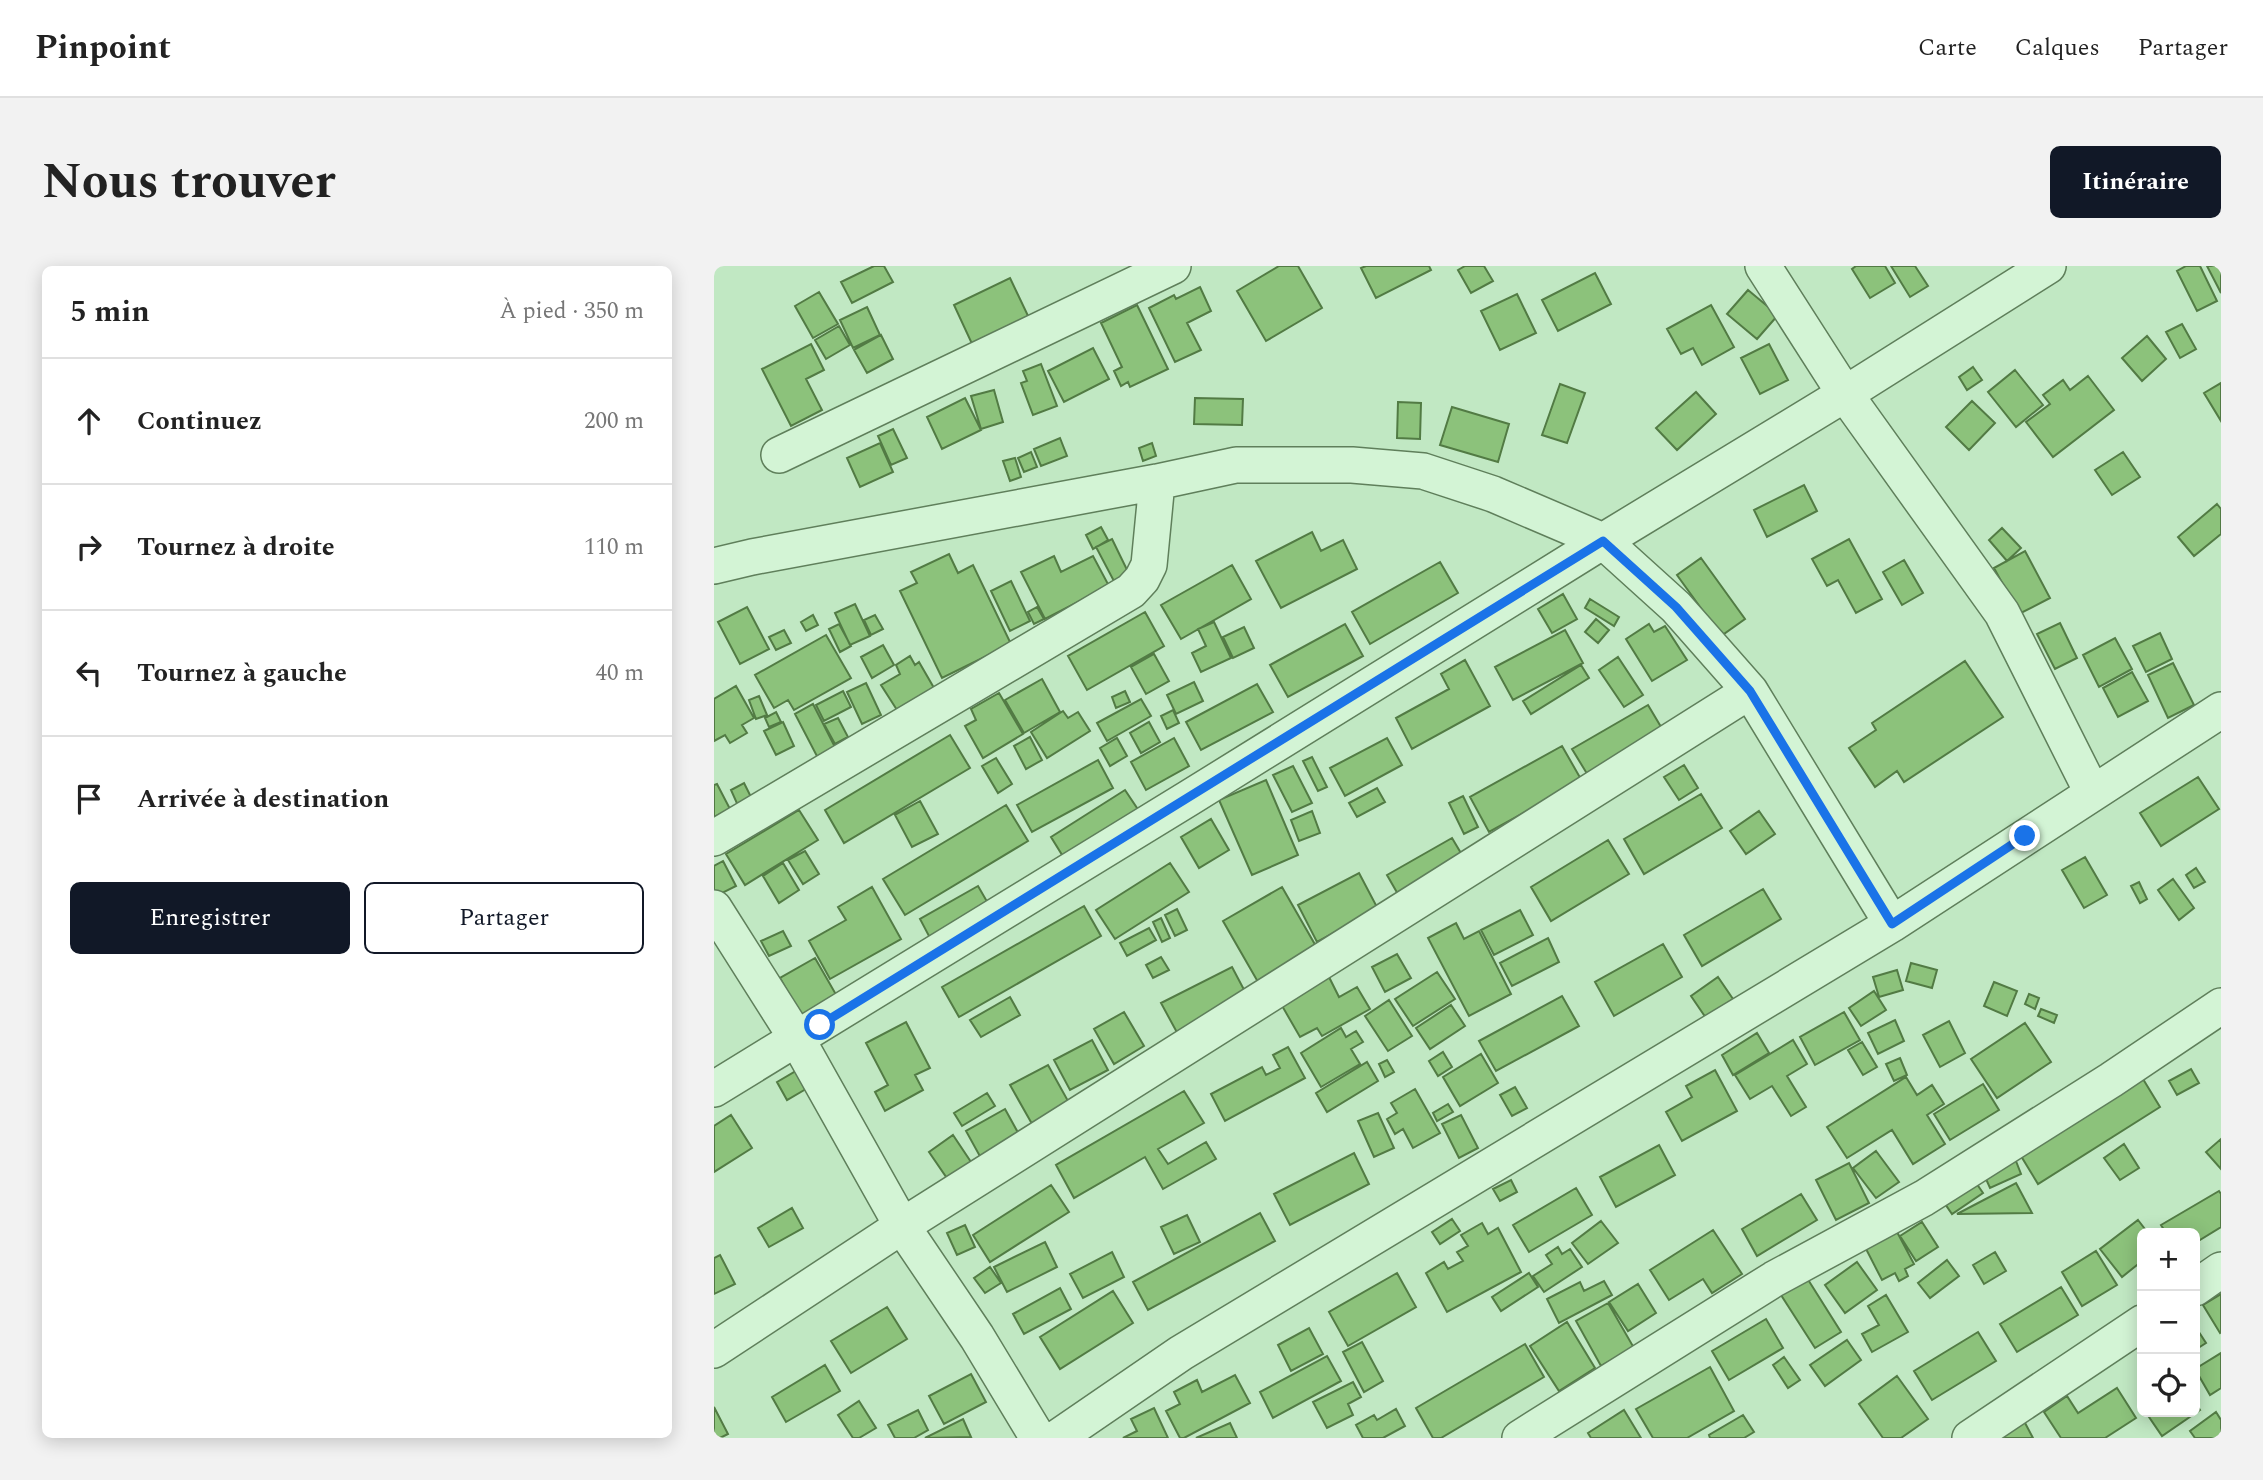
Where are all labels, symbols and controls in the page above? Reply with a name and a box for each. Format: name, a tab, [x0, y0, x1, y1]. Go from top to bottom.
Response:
text: Pinpoint	[35, 23, 171, 73]
text: Carte	[1918, 30, 1977, 66]
text: Calques	[2015, 30, 2100, 66]
text: Partager	[2138, 30, 2228, 66]
text: Nous trouver	[42, 145, 335, 220]
button: Itinéraire	[2050, 146, 2221, 218]
text: 5 min	[70, 289, 150, 335]
text: À pied · 350 m	[499, 294, 644, 329]
text: Continuez	[137, 401, 262, 441]
icon: ahead	[70, 402, 108, 440]
text: 200 m	[584, 404, 644, 439]
text: Tournez à droite	[137, 527, 335, 567]
icon: right	[70, 528, 108, 566]
text: 110 m	[584, 530, 644, 565]
text: Tournez à gauche	[137, 653, 347, 693]
icon: left	[70, 654, 108, 692]
text: 40 m	[595, 656, 644, 691]
text: Arrivée à destination	[137, 779, 389, 819]
icon: arrive	[70, 780, 108, 818]
route end	[2009, 820, 2040, 851]
button: Enregistrer	[70, 882, 350, 954]
button: Partager	[364, 882, 644, 954]
route start	[804, 1009, 835, 1040]
map controls	[2137, 1228, 2200, 1417]
button: +	[2137, 1228, 2200, 1291]
button: −	[2137, 1291, 2200, 1354]
button: locate	[2137, 1354, 2200, 1417]

